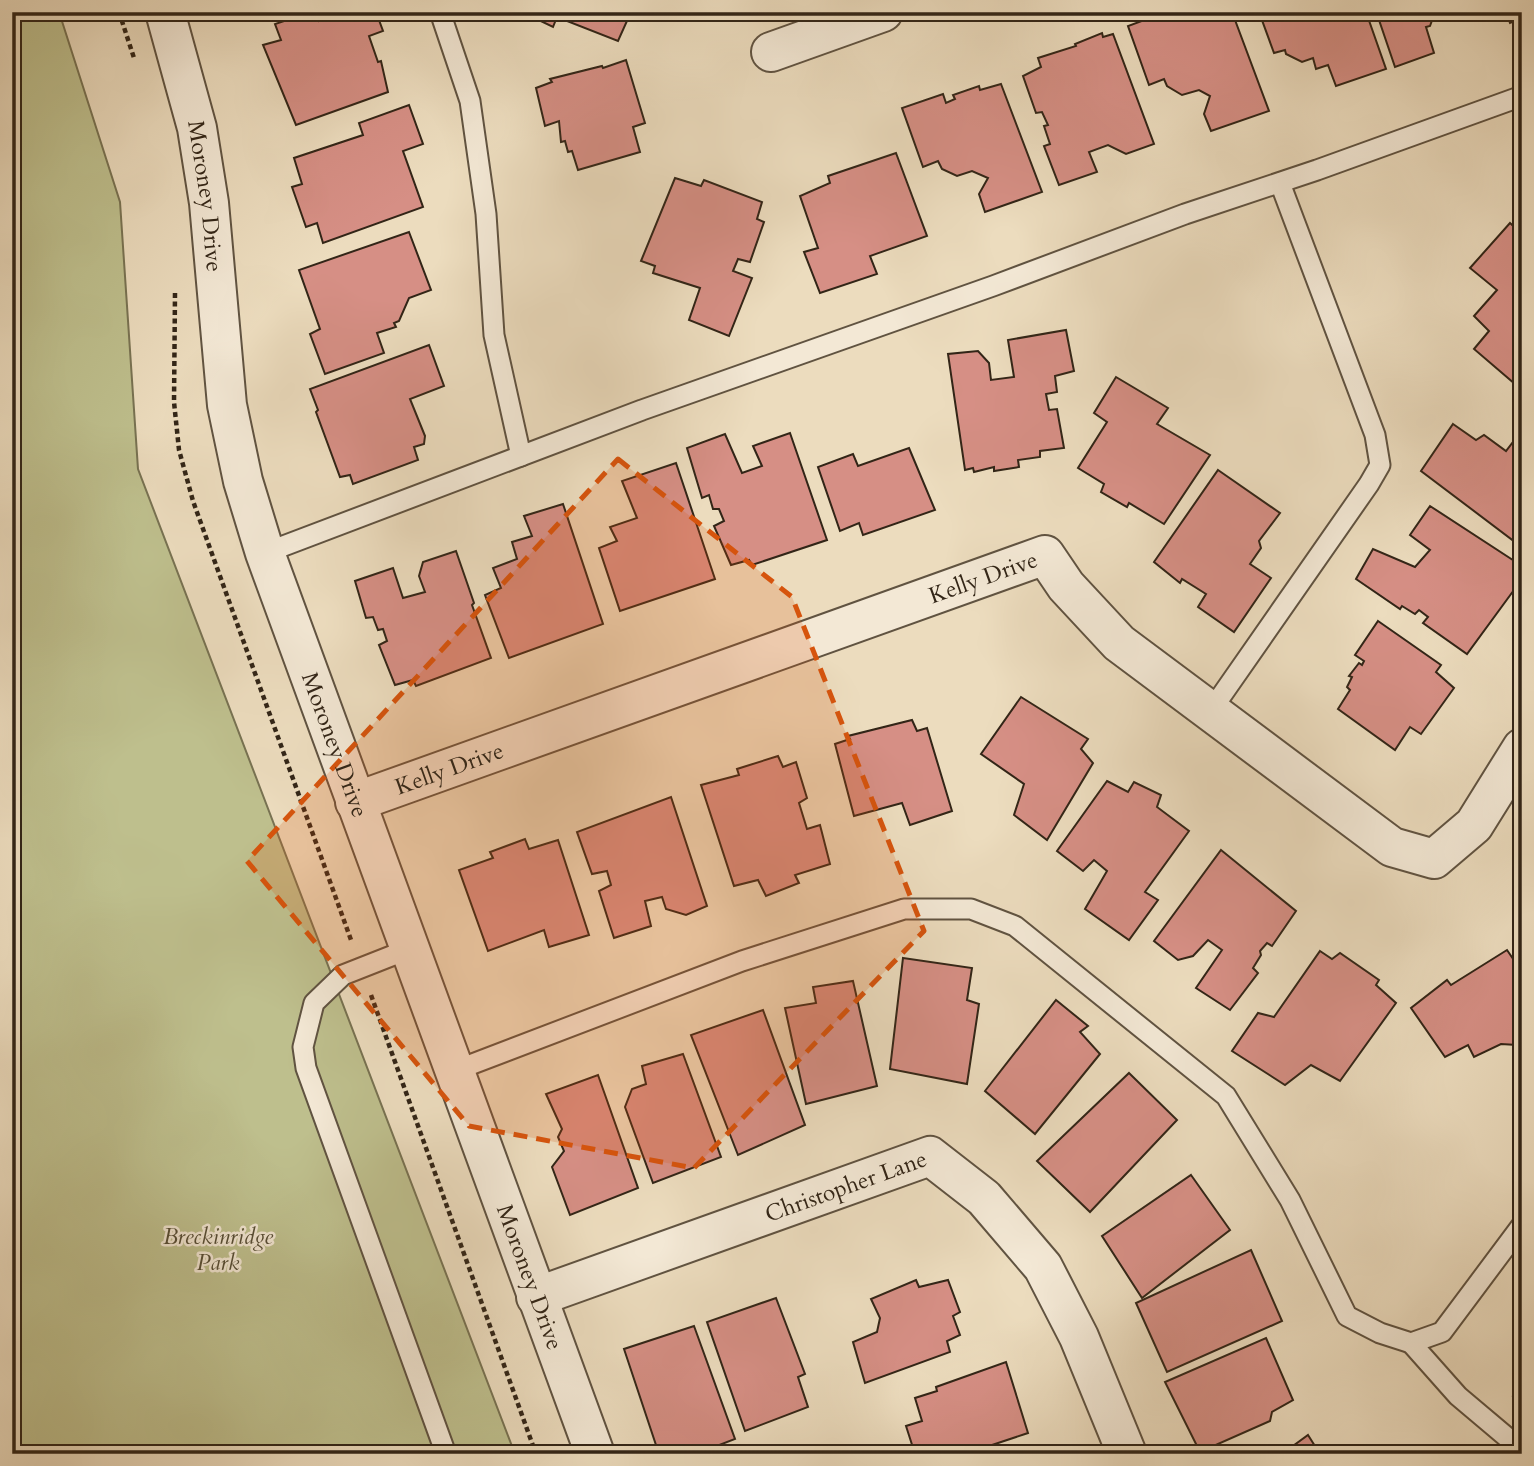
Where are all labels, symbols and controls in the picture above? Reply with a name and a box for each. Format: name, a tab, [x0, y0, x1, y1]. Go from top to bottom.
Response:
street label: Moroney Drive	[180, 118, 230, 273]
street label: Kelly Drive	[925, 544, 1042, 611]
street label: Moroney Drive	[294, 668, 375, 822]
street label: Kelly Drive	[391, 735, 508, 802]
street label: Christopher Lane	[761, 1143, 931, 1230]
street label: Moroney Drive	[489, 1200, 570, 1354]
park label: Breckinridge Park	[163, 1221, 273, 1278]

